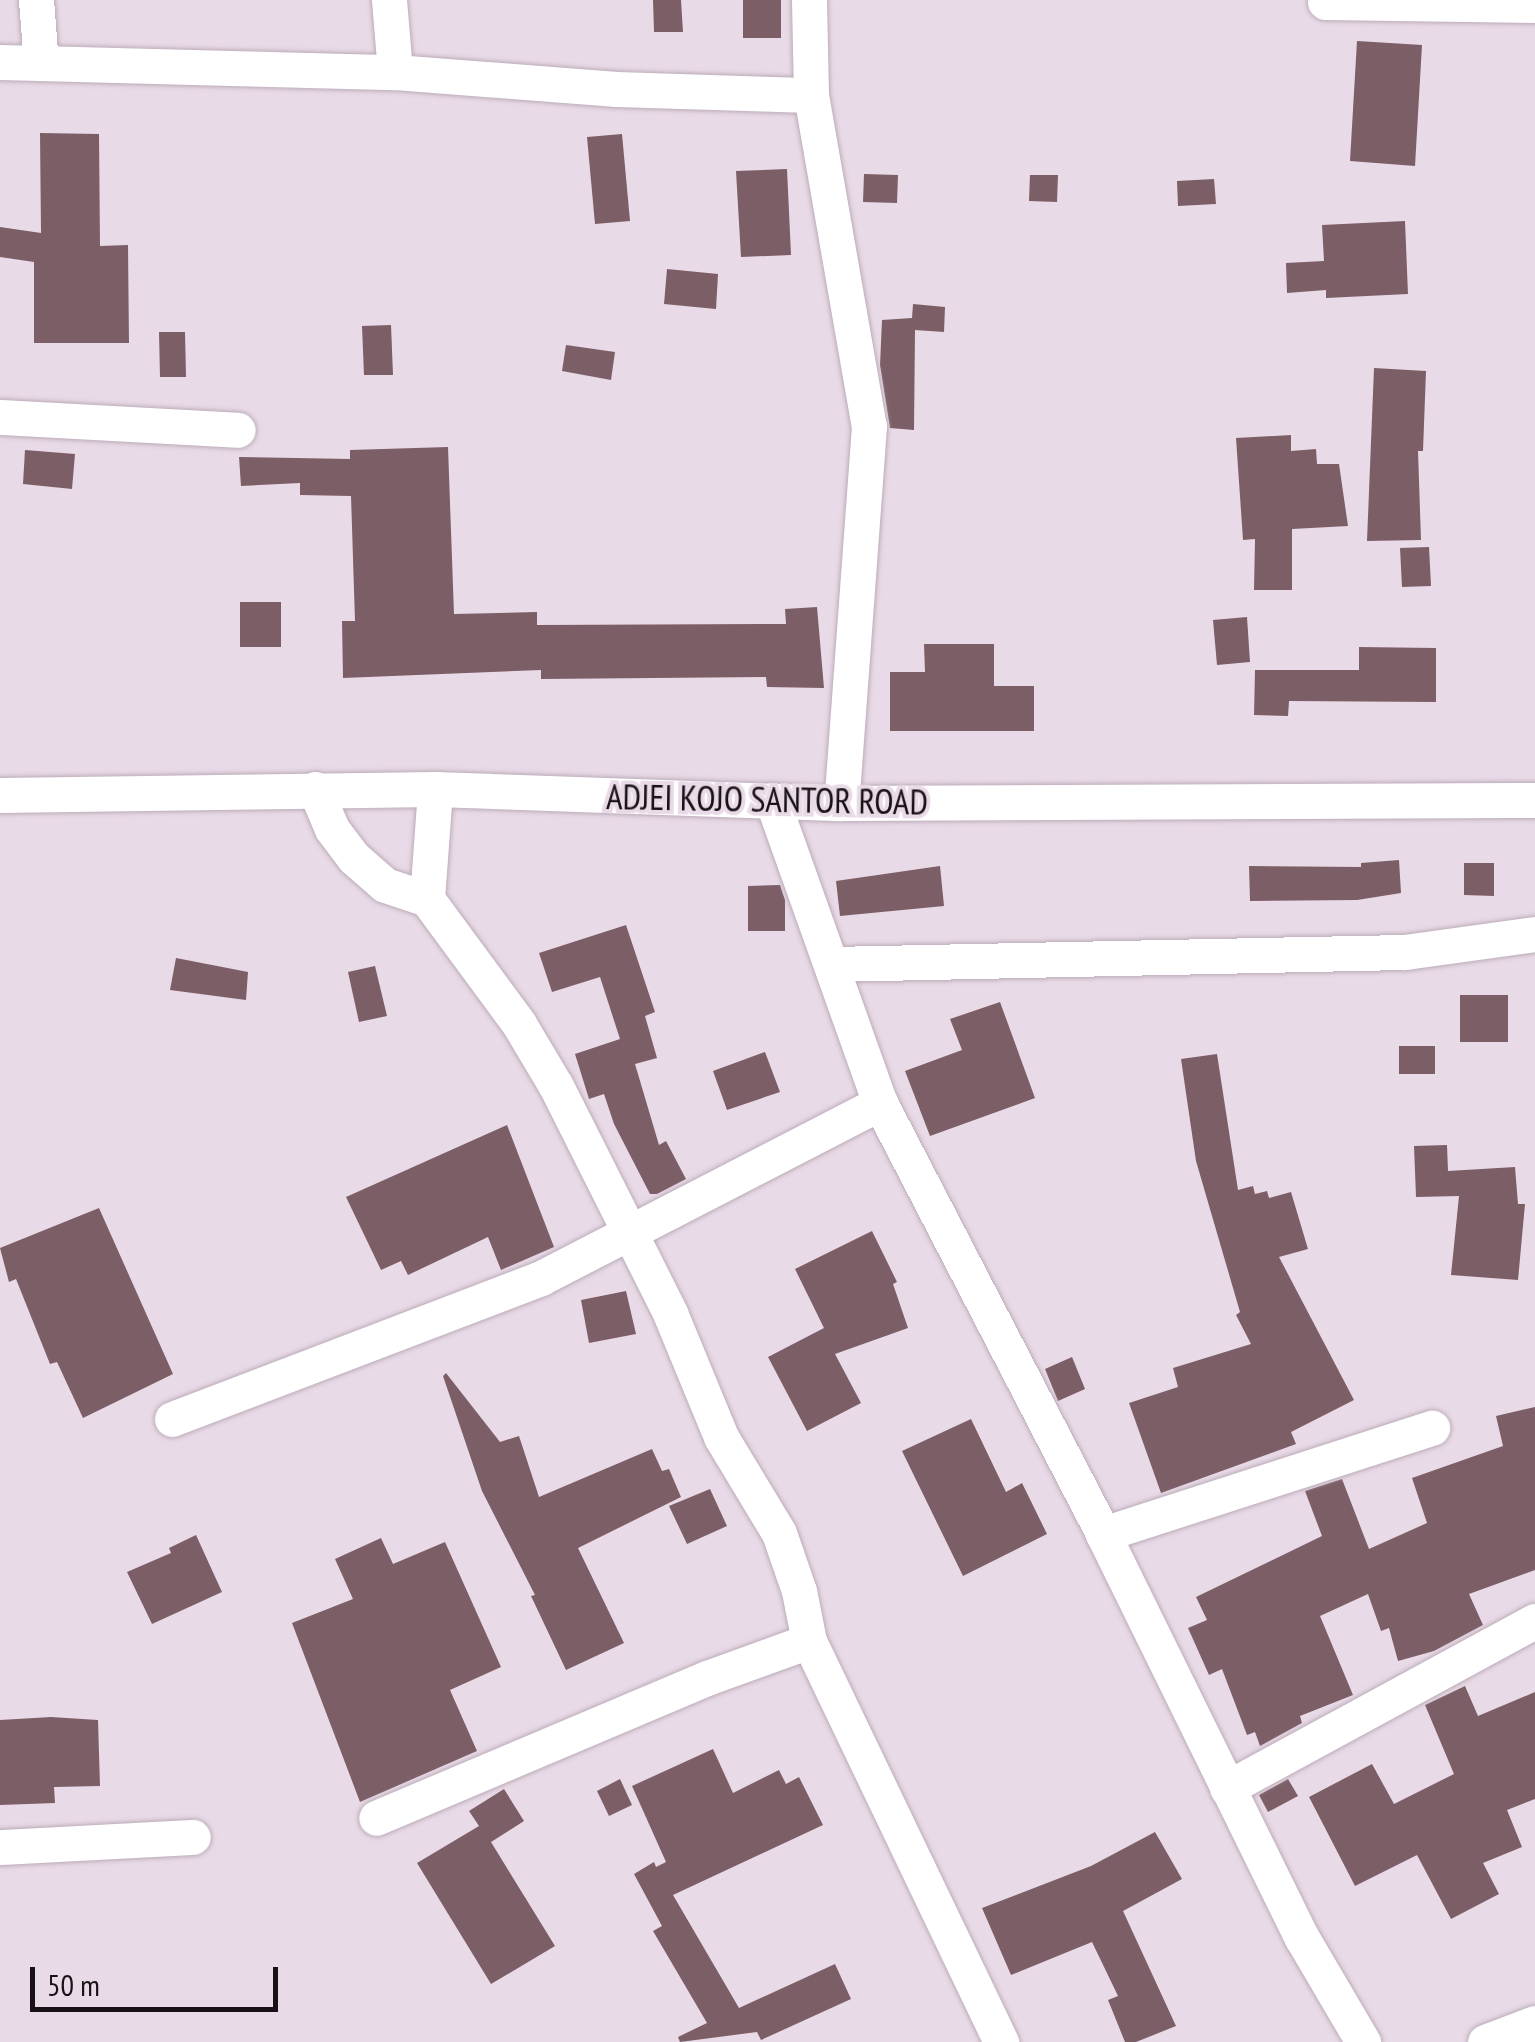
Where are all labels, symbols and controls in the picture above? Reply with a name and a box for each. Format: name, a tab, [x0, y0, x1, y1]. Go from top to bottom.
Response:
street label: ADJEI KOJO SANTOR ROAD	[606, 775, 928, 823]
scale bar	[35, 1947, 282, 2009]
text: 50 m	[47, 1965, 100, 2004]

